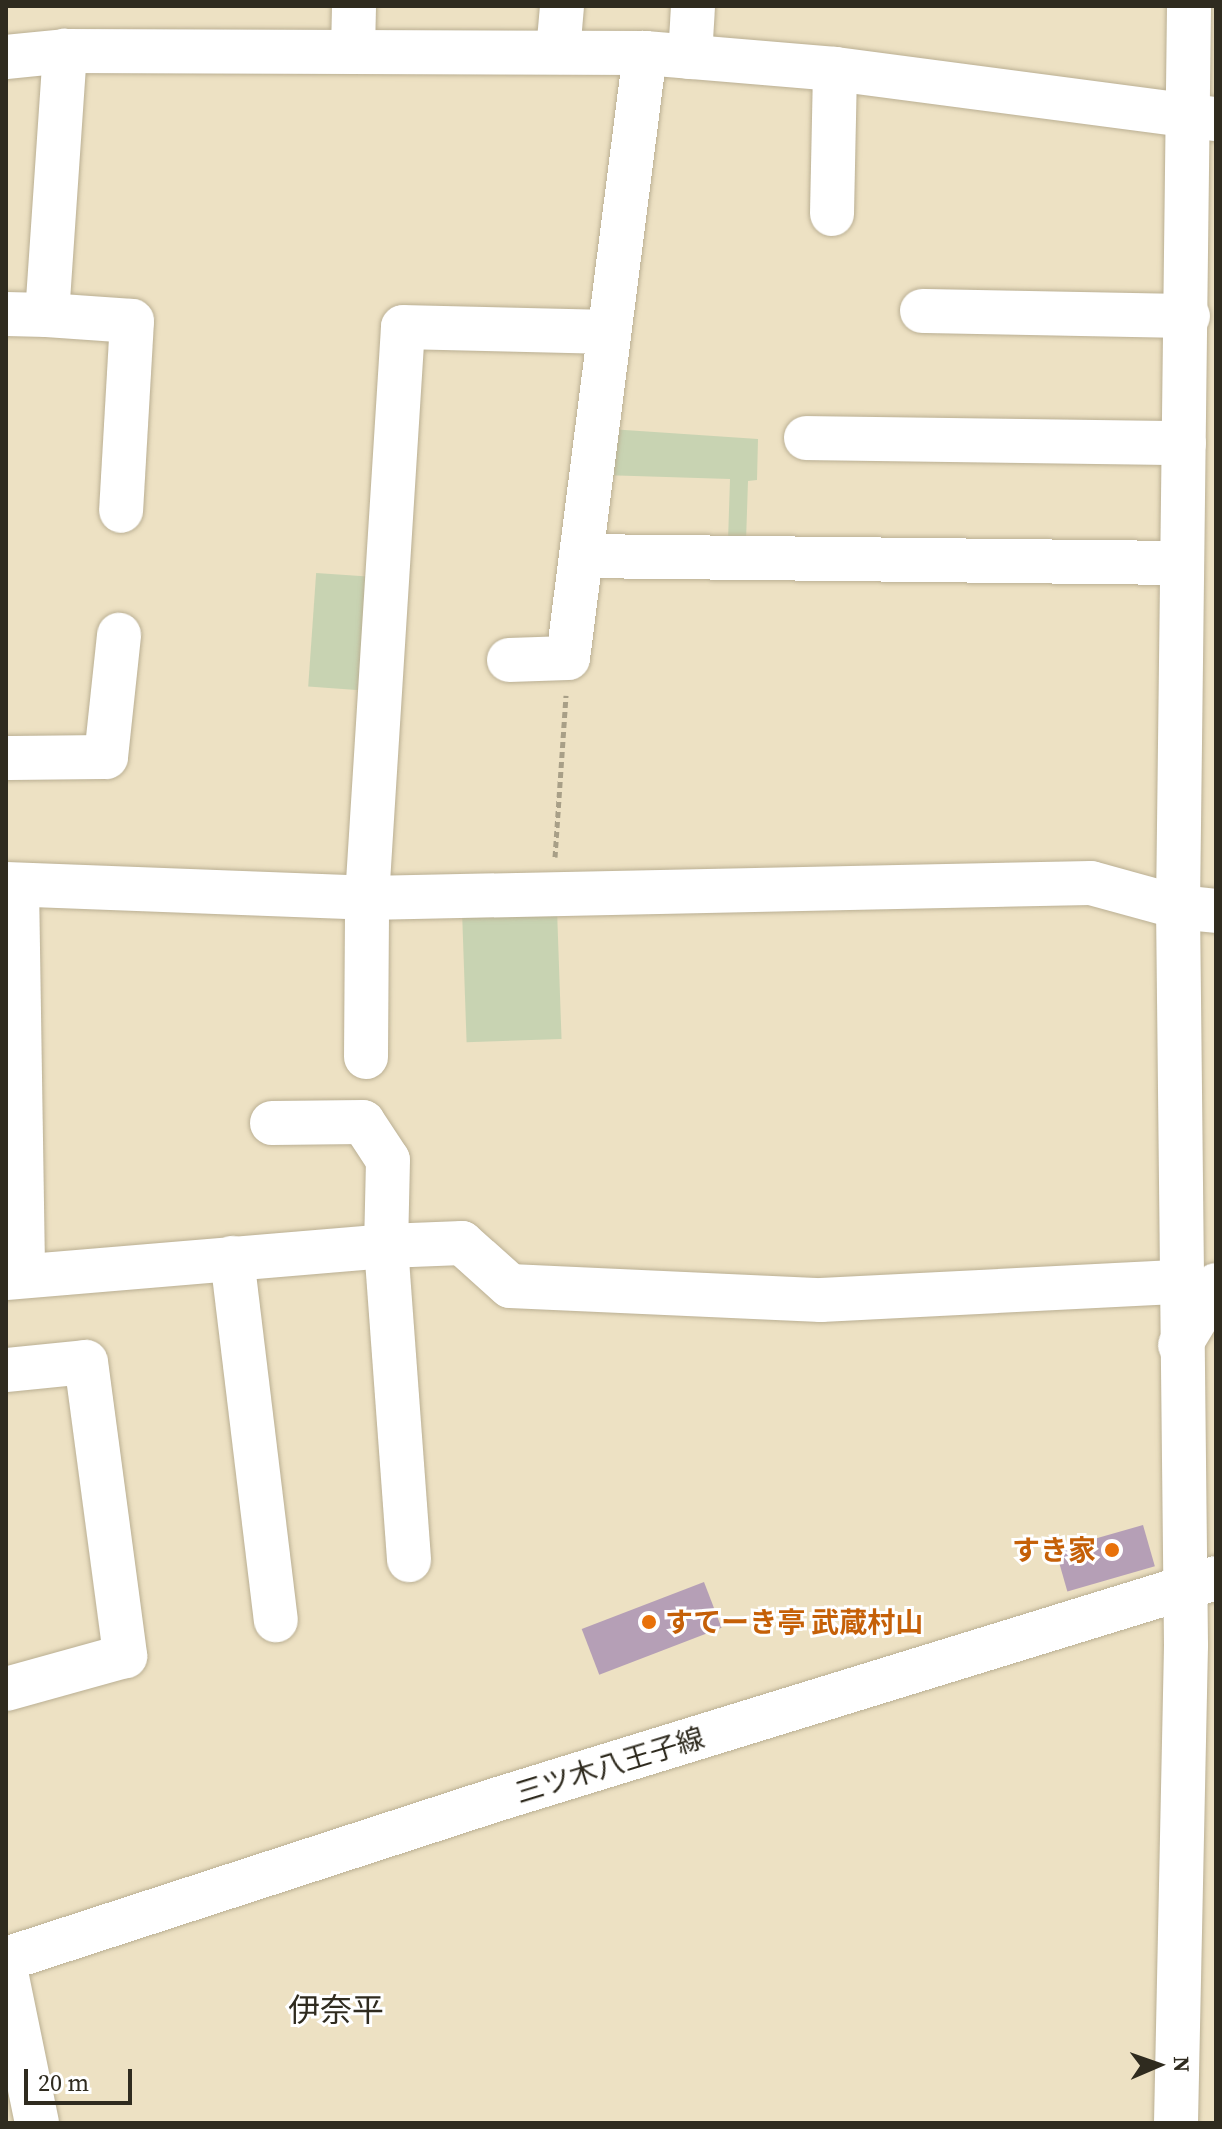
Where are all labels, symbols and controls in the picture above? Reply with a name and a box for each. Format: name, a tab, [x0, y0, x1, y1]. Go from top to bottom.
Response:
place label: すき家	[1012, 1533, 1096, 1567]
marker: すき家	[1103, 1541, 1121, 1559]
place label: すてーき亭 武蔵村山	[665, 1605, 923, 1639]
marker: すてーき亭 武蔵村山	[640, 1613, 658, 1631]
street label: 三ツ木八王子線	[511, 1720, 709, 1810]
district label: 伊奈平	[288, 1991, 384, 2029]
north arrow	[1118, 2025, 1198, 2105]
scale bar	[28, 2053, 136, 2103]
text: N	[1167, 2056, 1197, 2073]
text: 20 m	[38, 2066, 89, 2099]

